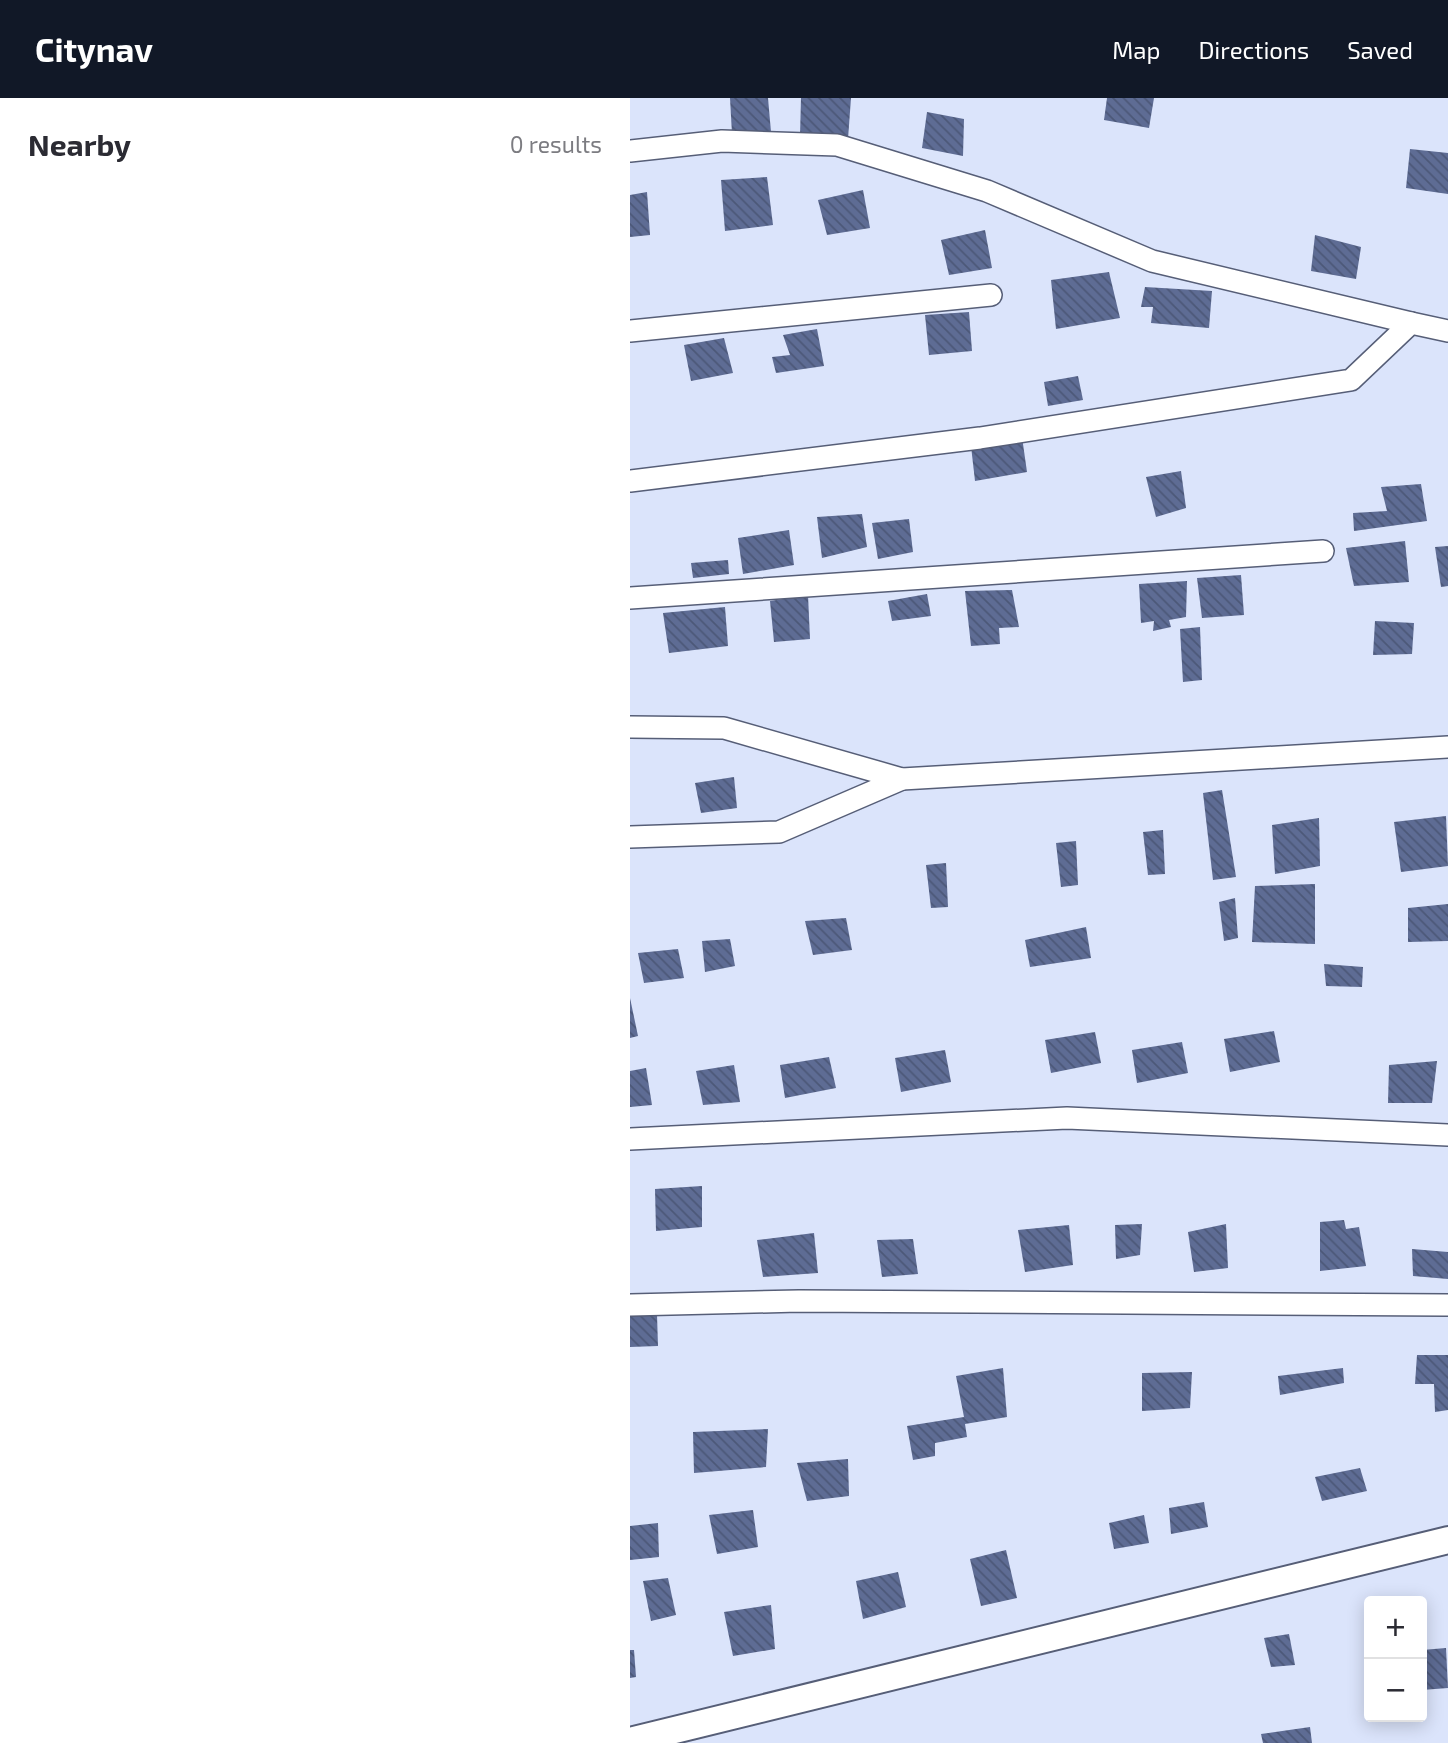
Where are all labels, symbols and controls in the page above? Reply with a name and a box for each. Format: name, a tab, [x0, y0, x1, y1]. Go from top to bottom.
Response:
text: Citynav	[35, 29, 153, 69]
text: Map	[1112, 35, 1160, 64]
text: Directions	[1198, 35, 1309, 64]
text: Saved	[1347, 35, 1413, 64]
text: Nearby	[28, 126, 131, 162]
text: 0 results	[510, 130, 602, 158]
map controls	[1364, 1596, 1427, 1722]
button: +	[1364, 1596, 1427, 1659]
button: −	[1364, 1659, 1427, 1722]

